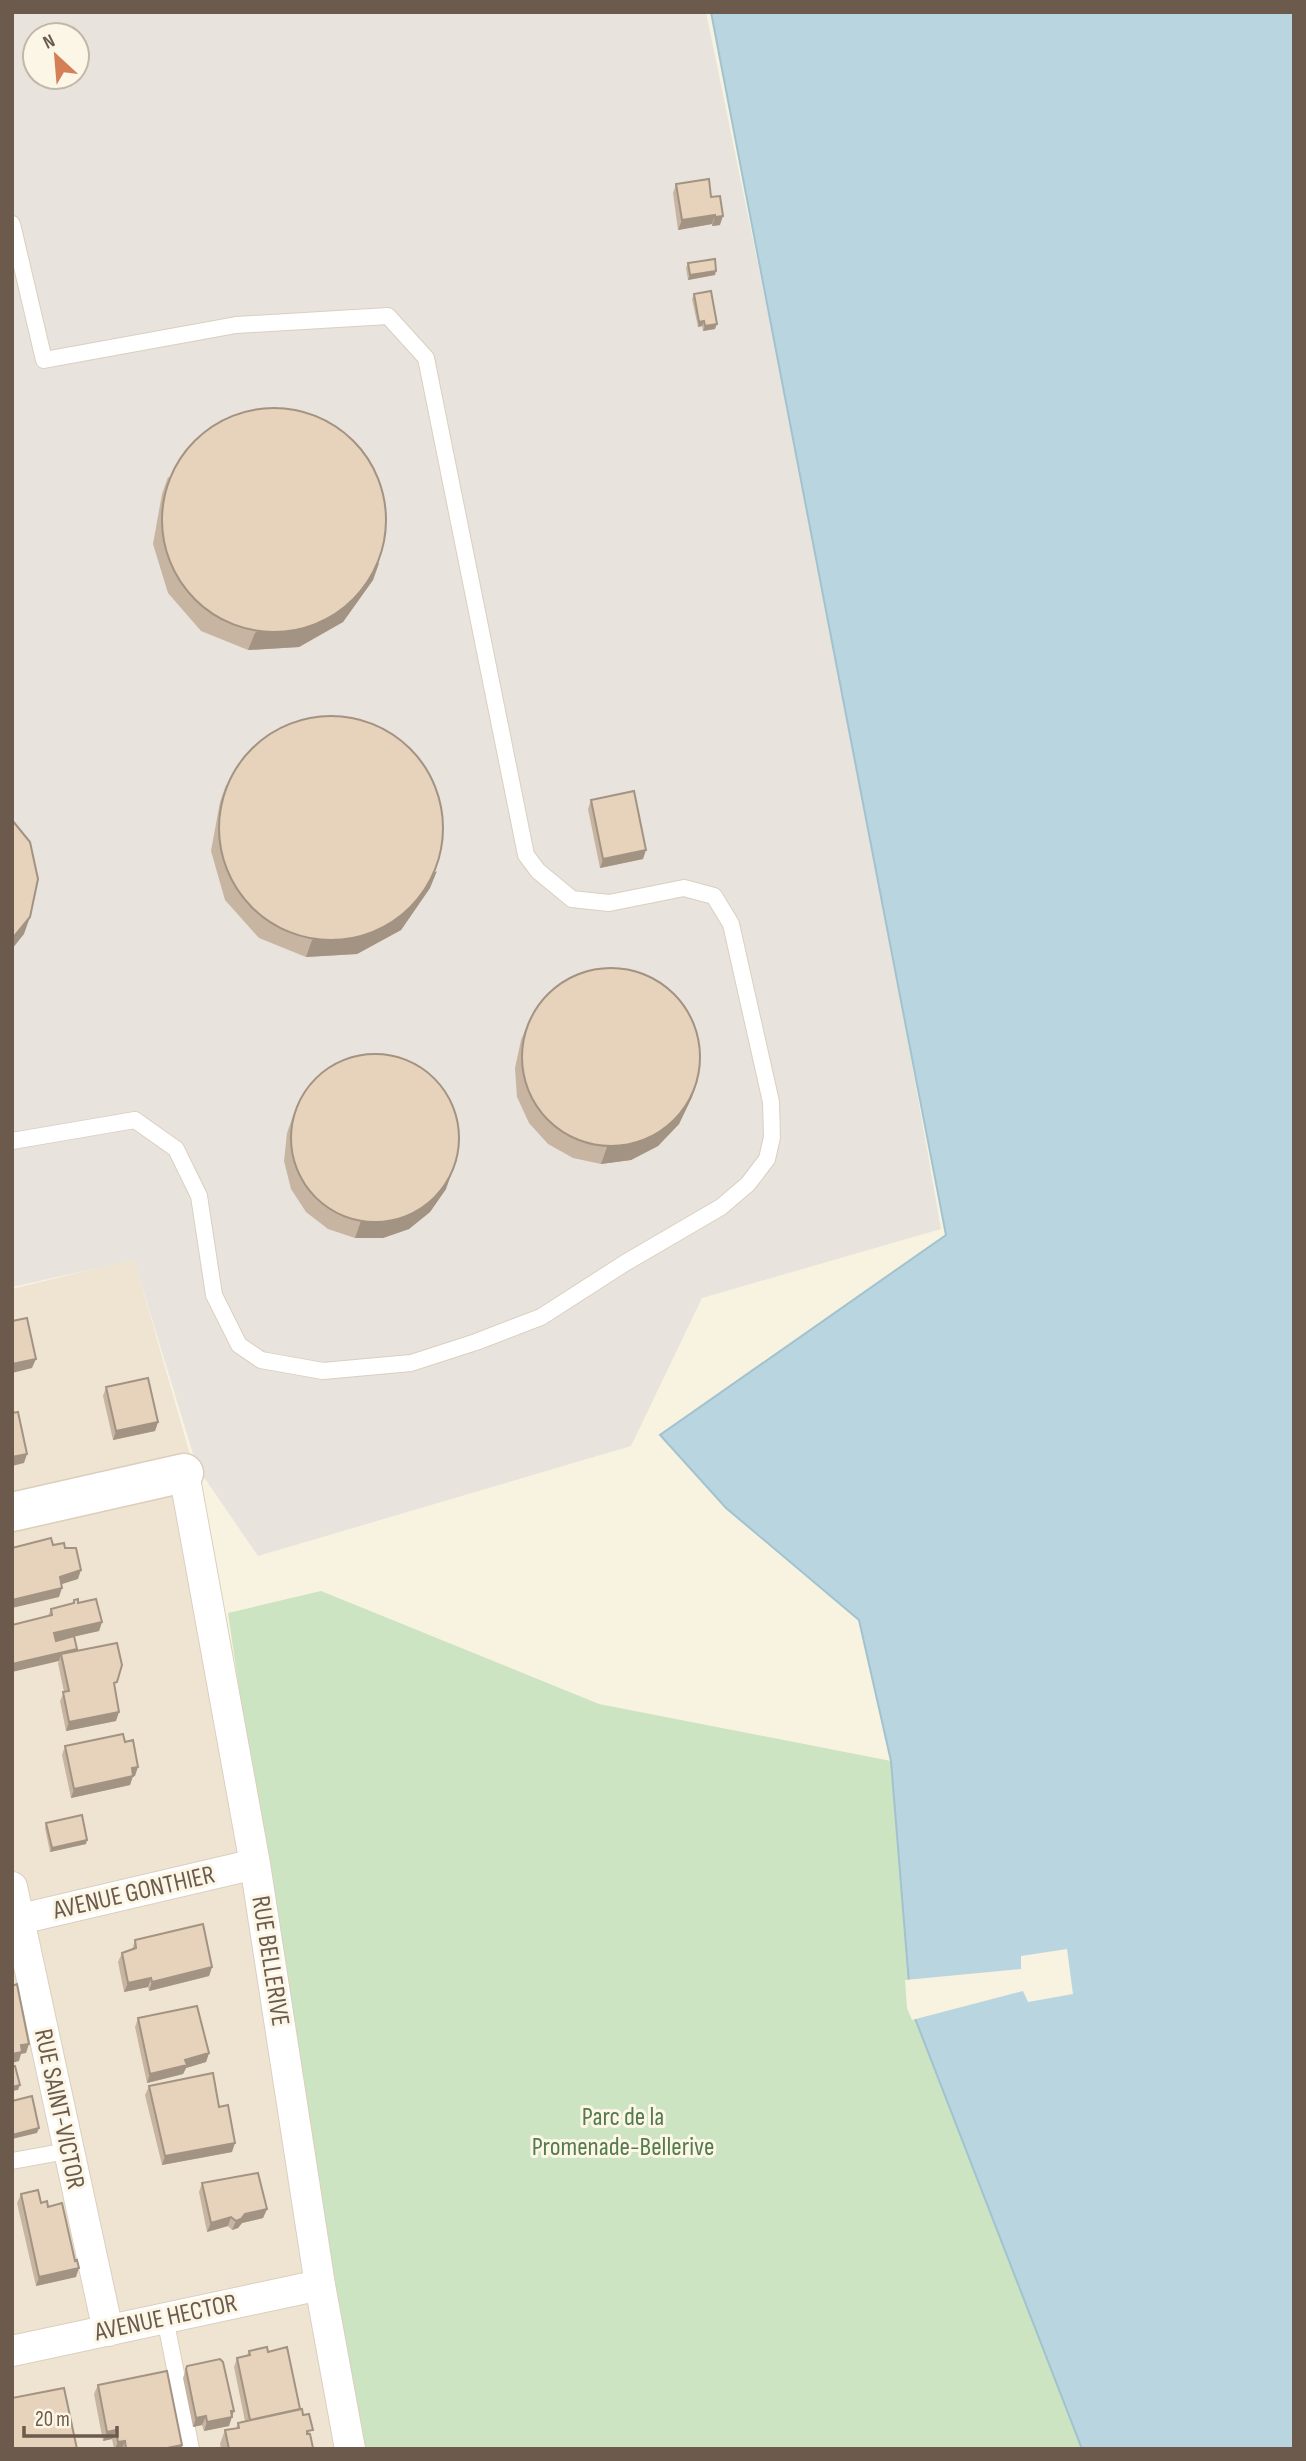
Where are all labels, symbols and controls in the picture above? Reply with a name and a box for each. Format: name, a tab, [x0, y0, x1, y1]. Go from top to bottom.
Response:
north arrow	[21, 21, 91, 91]
text: N	[40, 30, 59, 55]
street label: AVENUE GONTHIER	[49, 1859, 218, 1927]
street label: RUE BELLERIVE	[244, 1894, 296, 2028]
street label: RUE SAINT-VICTOR	[27, 2026, 91, 2192]
park label: Parc de la Promenade-Bellerive	[532, 2102, 714, 2163]
street label: AVENUE HECTOR	[91, 2288, 240, 2348]
scale bar	[24, 2394, 117, 2438]
text: 20 m	[35, 2407, 70, 2432]

